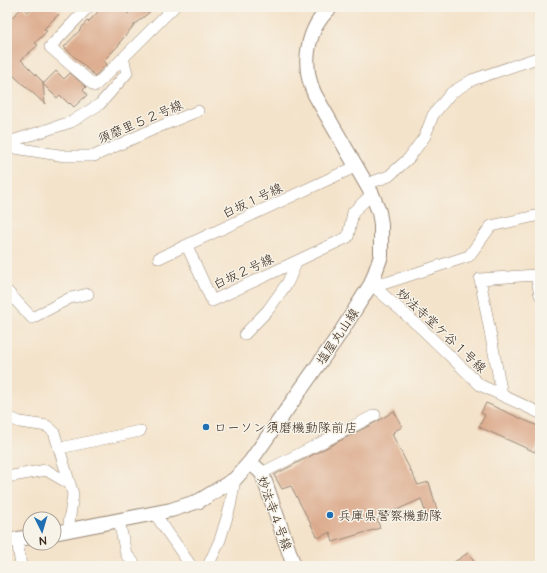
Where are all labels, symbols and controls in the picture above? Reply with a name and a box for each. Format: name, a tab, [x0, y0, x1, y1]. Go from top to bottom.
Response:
street label: 須磨里５２号線	[95, 95, 187, 148]
street label: 白坂１号線	[219, 179, 287, 223]
street label: 白坂２号線	[210, 250, 278, 294]
street label: 妙法寺堂ケ谷１号線	[392, 284, 491, 378]
street label: 塩屋丸山線	[312, 304, 364, 369]
place label: ローソン須磨機動隊前店	[214, 419, 357, 437]
marker: ローソン須磨機動隊前店	[201, 422, 211, 432]
street label: 妙法寺４号線	[252, 474, 296, 554]
place label: 兵庫県警察機動隊	[338, 507, 442, 525]
marker: 兵庫県警察機動隊	[325, 510, 335, 520]
north arrow	[22, 511, 62, 551]
text: N	[39, 533, 47, 548]

